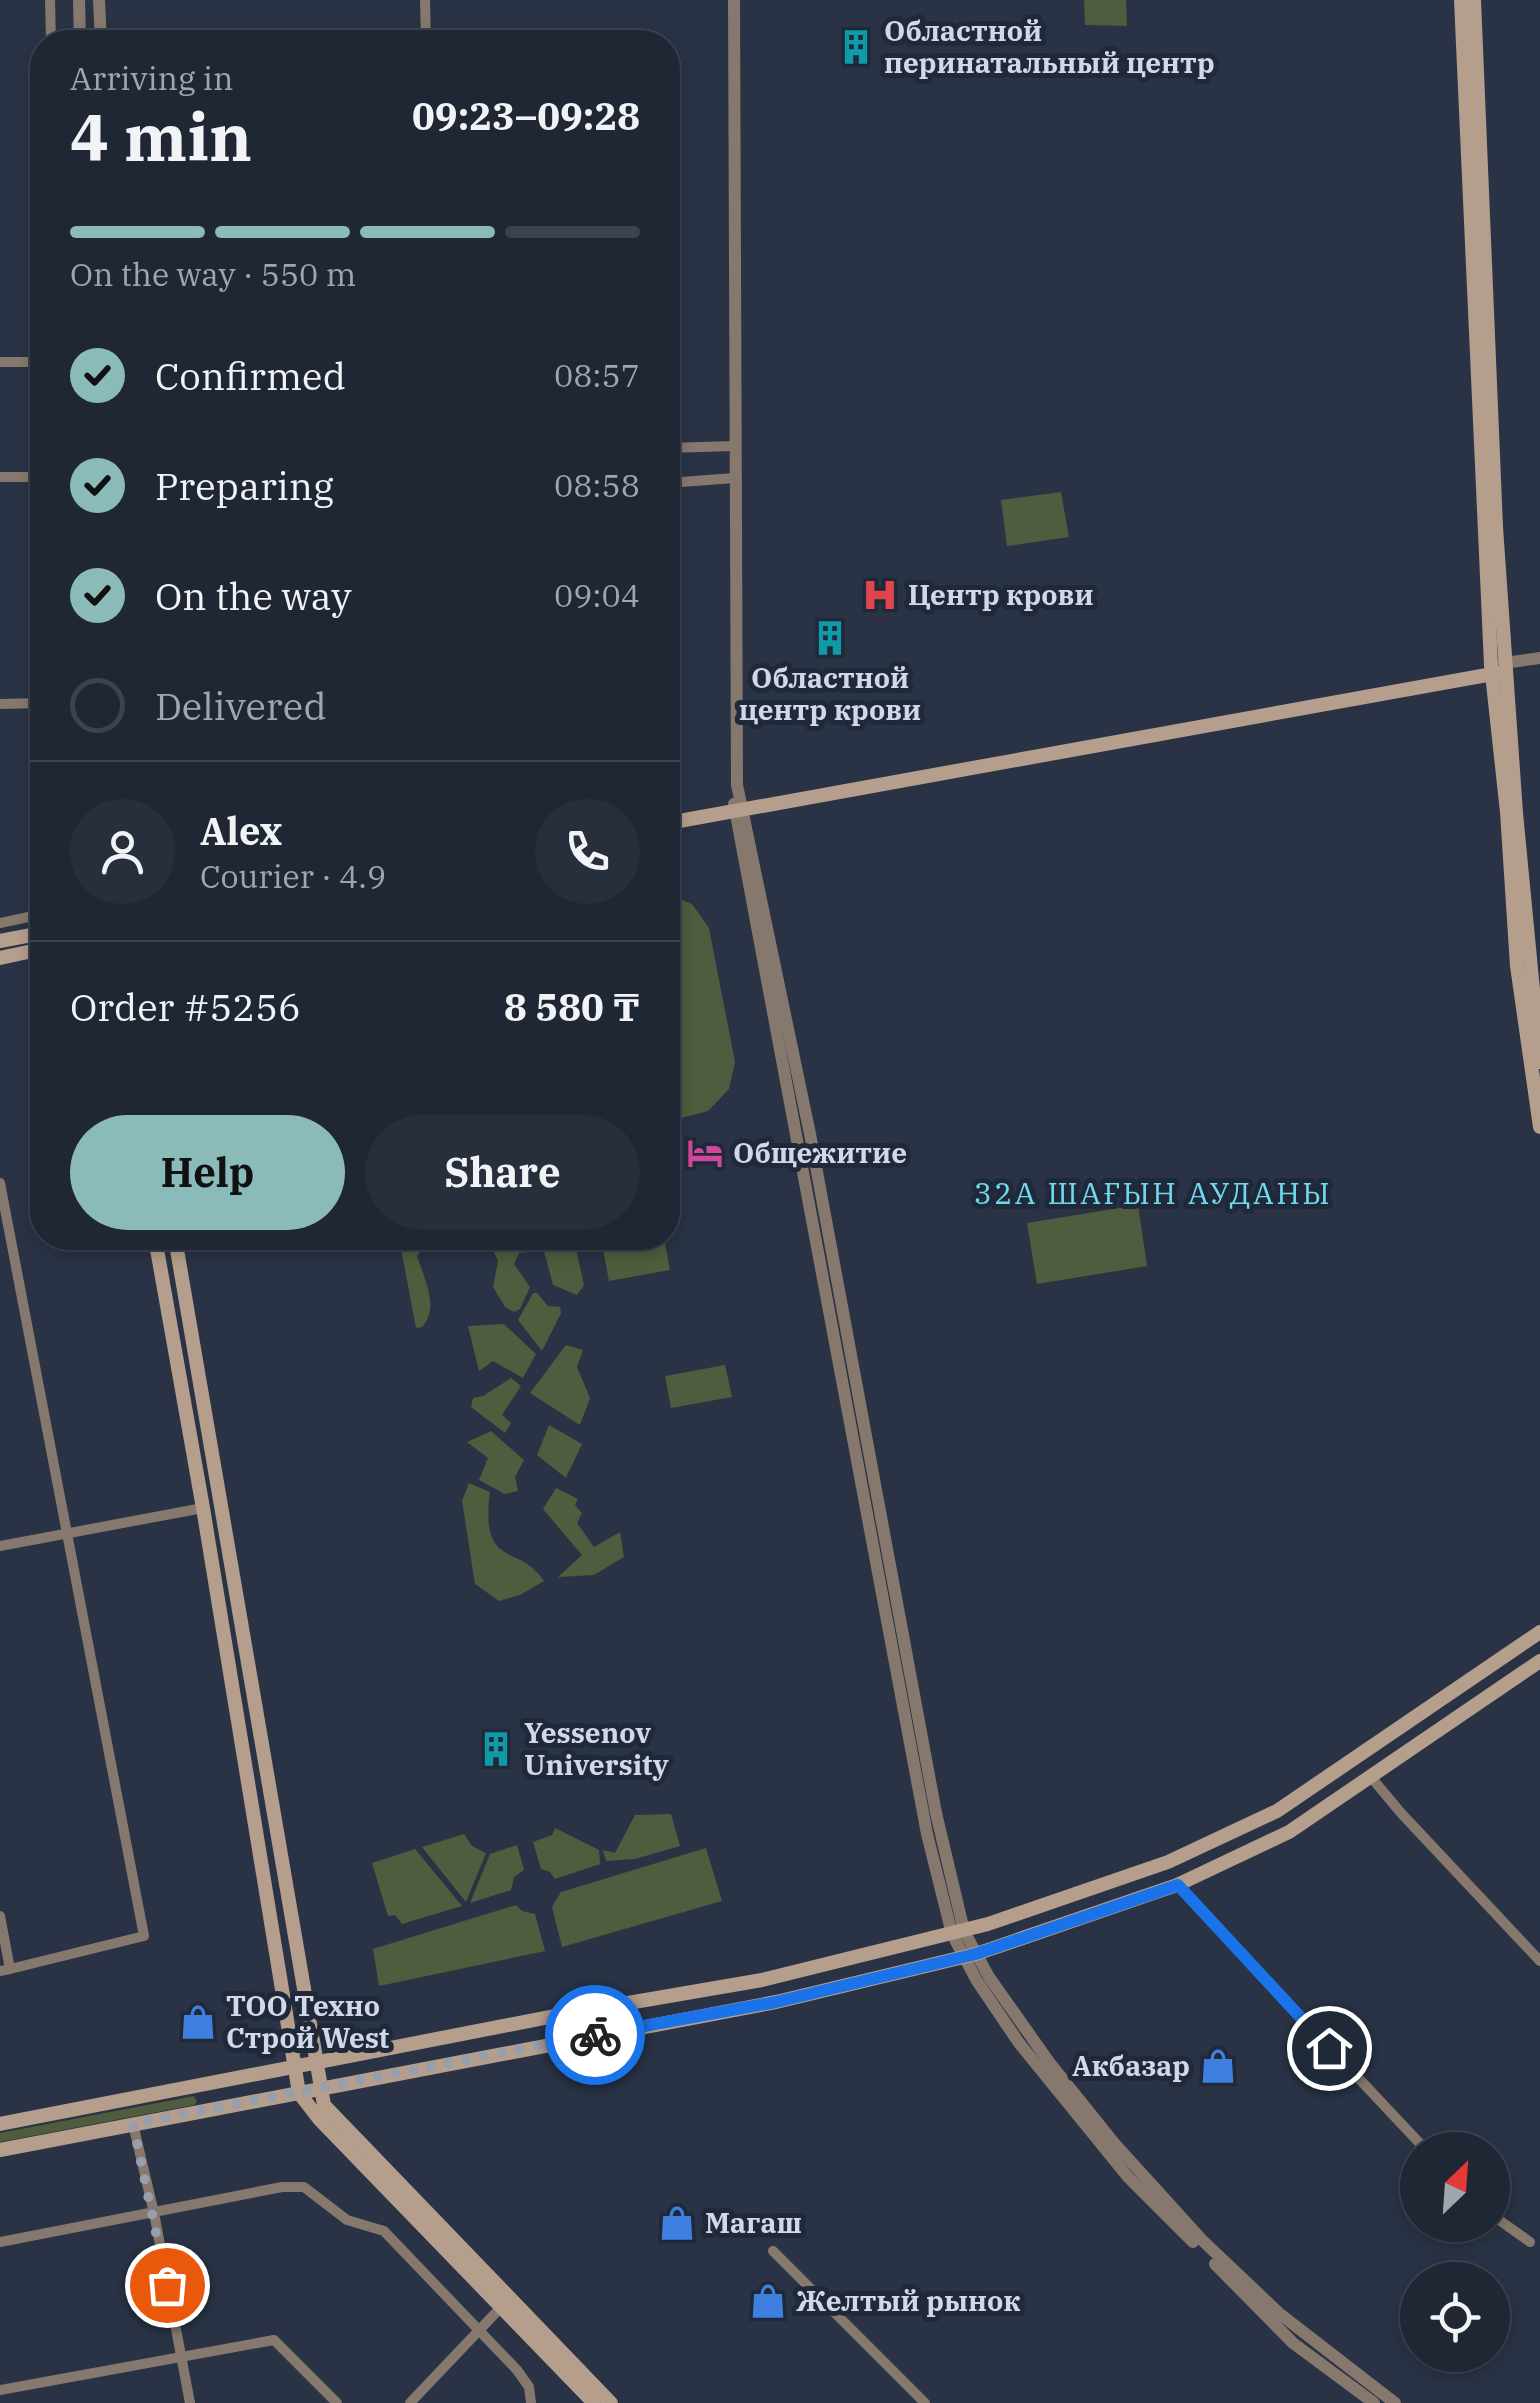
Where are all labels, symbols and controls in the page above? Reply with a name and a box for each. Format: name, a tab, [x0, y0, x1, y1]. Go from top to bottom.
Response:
place label: Областной перинатальный центр	[884, 12, 1215, 81]
building icon: Областной перинатальный центр	[837, 28, 875, 66]
text: Arriving in	[70, 57, 233, 99]
text: 09:23–09:28	[412, 91, 640, 140]
text: 4 min	[70, 94, 252, 179]
text: On the way · 550 m	[70, 253, 356, 295]
icon: check	[70, 348, 125, 403]
text: Confirmed	[155, 351, 346, 400]
text: 08:57	[554, 354, 640, 396]
icon: check	[70, 458, 125, 513]
text: Preparing	[155, 461, 334, 510]
text: 08:58	[554, 464, 640, 506]
icon: check	[70, 568, 125, 623]
text: On the way	[155, 571, 352, 620]
text: 09:04	[554, 574, 640, 616]
hospital icon: Центр крови	[861, 576, 899, 614]
place label: Центр крови	[908, 576, 1094, 613]
building icon: Областной центр крови	[811, 619, 849, 657]
place label: Областной центр крови	[739, 659, 921, 728]
text: Delivered	[155, 681, 327, 730]
button: person	[70, 799, 175, 904]
button: phone	[535, 799, 640, 904]
text: Alex	[200, 806, 282, 855]
text: Courier · 4.9	[200, 855, 386, 897]
text: Order #5256	[70, 982, 301, 1031]
text: 8 580 ₸	[504, 982, 640, 1031]
button: Help	[70, 1115, 345, 1230]
button: Share	[365, 1115, 640, 1230]
hotel icon: Общежитие	[686, 1134, 724, 1172]
place label: Общежитие	[733, 1134, 907, 1171]
district label: 32А ШАҒЫН АУДАНЫ	[974, 1173, 1332, 1212]
place label: Yessenov University	[524, 1714, 669, 1783]
building icon: Yessenov University	[477, 1730, 515, 1768]
courier	[545, 1985, 645, 2085]
place label: ТОО Техно Строй West	[226, 1987, 389, 2056]
shop icon: ТОО Техно Строй West	[179, 2003, 217, 2041]
pin	[1287, 2006, 1372, 2091]
icon: bike	[568, 2008, 623, 2063]
icon: home	[1302, 2021, 1357, 2076]
place label: Акбазар	[1072, 2047, 1190, 2084]
shop icon: Акбазар	[1199, 2047, 1237, 2085]
north arrow	[1400, 2132, 1510, 2242]
map controls	[1400, 2132, 1510, 2372]
shop icon: Магаш	[658, 2204, 696, 2242]
place label: Магаш	[705, 2204, 802, 2241]
pin	[125, 2243, 210, 2328]
icon: bag	[140, 2258, 195, 2313]
button: locate	[1400, 2262, 1510, 2372]
shop icon: Желтый рынок	[749, 2282, 787, 2320]
place label: Желтый рынок	[796, 2282, 1021, 2319]

